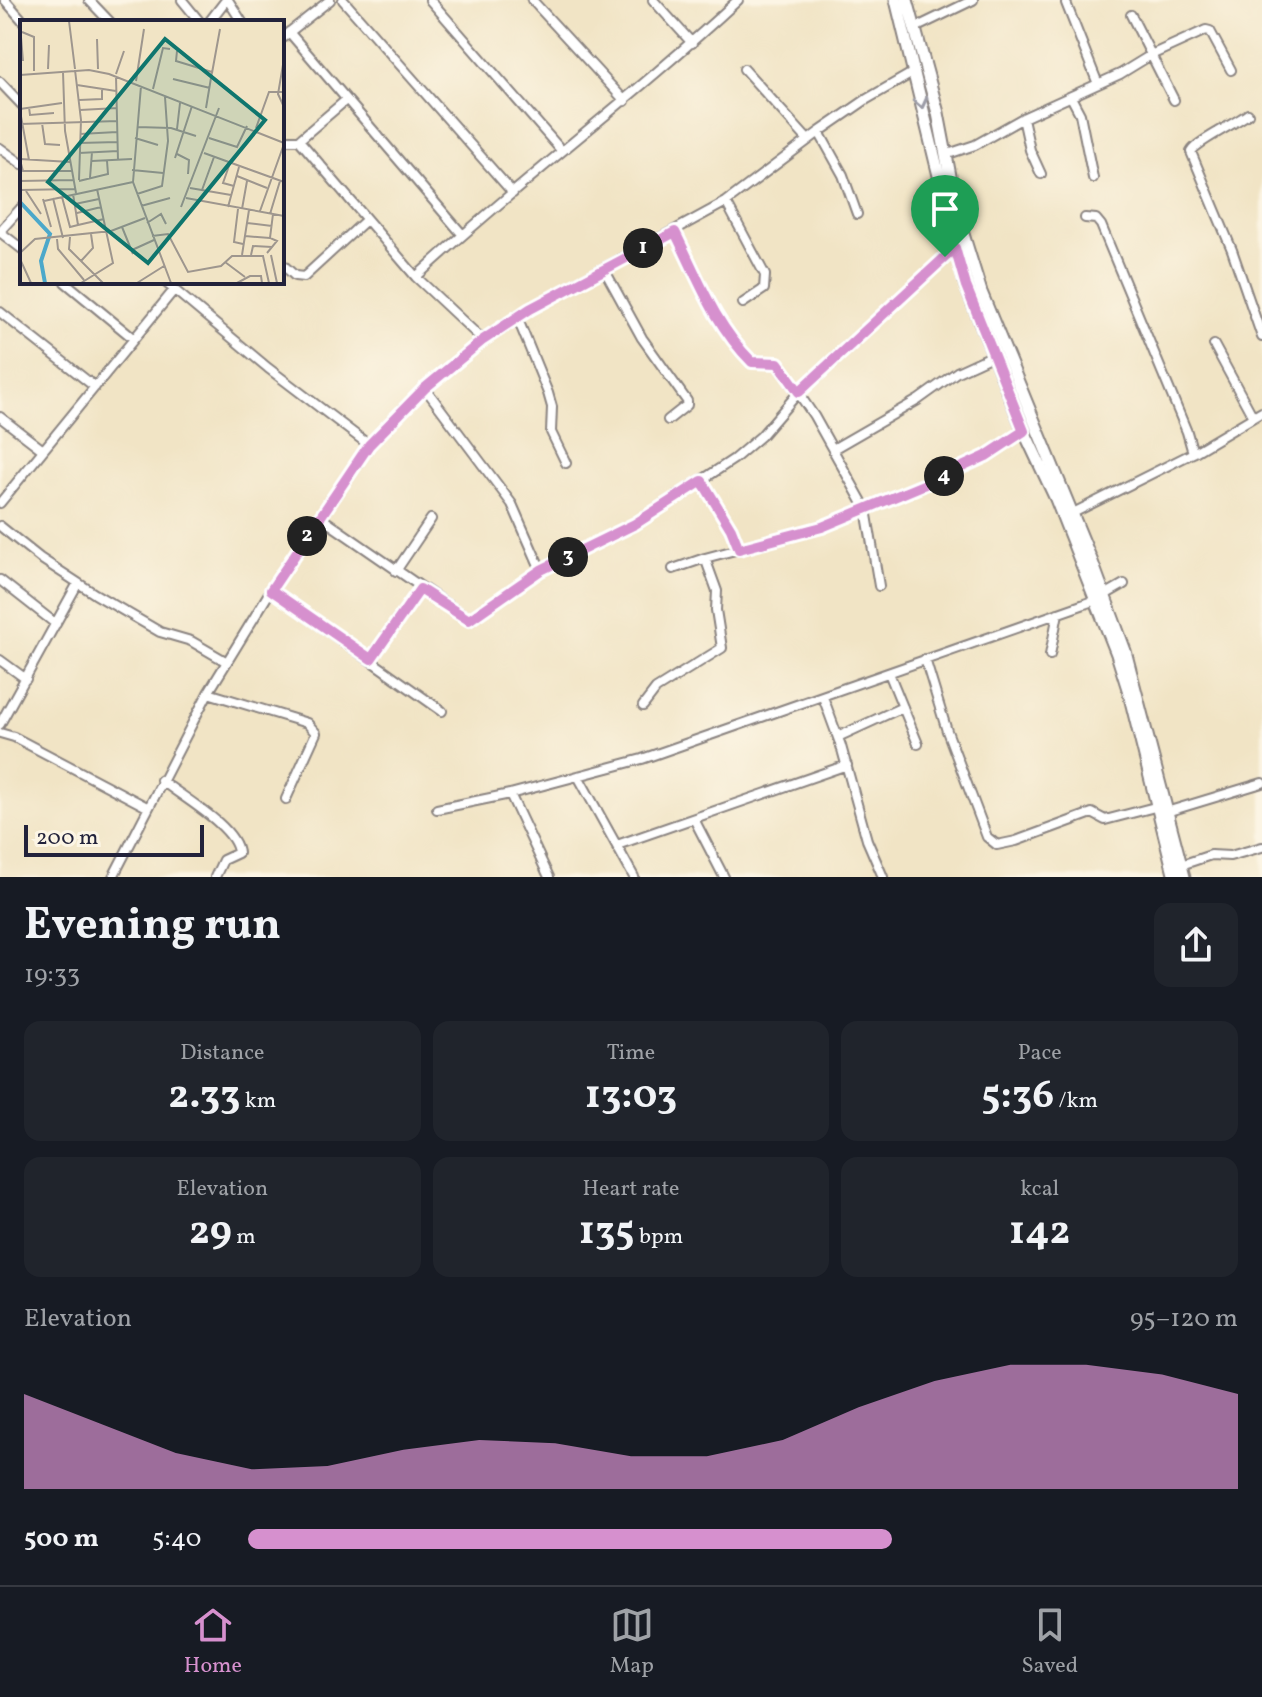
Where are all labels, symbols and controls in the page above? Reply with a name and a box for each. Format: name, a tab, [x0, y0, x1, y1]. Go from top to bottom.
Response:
inset map	[20, 20, 284, 284]
one-way arrow	[912, 96, 929, 109]
pin	[911, 175, 979, 257]
icon: arrive	[923, 187, 967, 231]
pin: 1	[623, 228, 663, 268]
text: 1	[639, 232, 647, 263]
pin: 4	[924, 456, 964, 496]
text: 4	[937, 460, 951, 491]
pin: 2	[287, 516, 327, 556]
text: 2	[301, 520, 313, 551]
pin: 3	[548, 537, 588, 577]
text: 3	[562, 541, 574, 572]
scale bar	[24, 821, 204, 857]
text: 200 m	[36, 823, 98, 854]
text: Evening run	[24, 896, 281, 957]
button: share	[1154, 903, 1238, 987]
text: 19:33	[24, 957, 80, 993]
text: Distance	[180, 1038, 264, 1069]
text: Time	[607, 1038, 655, 1069]
text: Pace	[1018, 1038, 1062, 1069]
text: 2.33	[168, 1069, 240, 1125]
text: 13:03	[585, 1069, 677, 1125]
text: 5:36	[981, 1069, 1054, 1125]
text: km	[240, 1086, 276, 1117]
text: /km	[1054, 1086, 1098, 1117]
text: Elevation	[177, 1174, 268, 1205]
text: Heart rate	[582, 1174, 680, 1205]
text: kcal	[1020, 1174, 1059, 1205]
text: 29	[189, 1205, 232, 1261]
text: 135	[579, 1205, 635, 1261]
text: 142	[1009, 1205, 1070, 1261]
text: m	[232, 1222, 256, 1253]
text: bpm	[635, 1222, 683, 1253]
text: Elevation	[24, 1301, 132, 1337]
text: 95–120 m	[1130, 1301, 1238, 1337]
text: 500 m	[24, 1521, 99, 1557]
text: 5:40	[152, 1521, 201, 1557]
tab: Home	[184, 1603, 242, 1682]
tab: Map	[610, 1603, 654, 1682]
tab: Saved	[1021, 1603, 1078, 1682]

